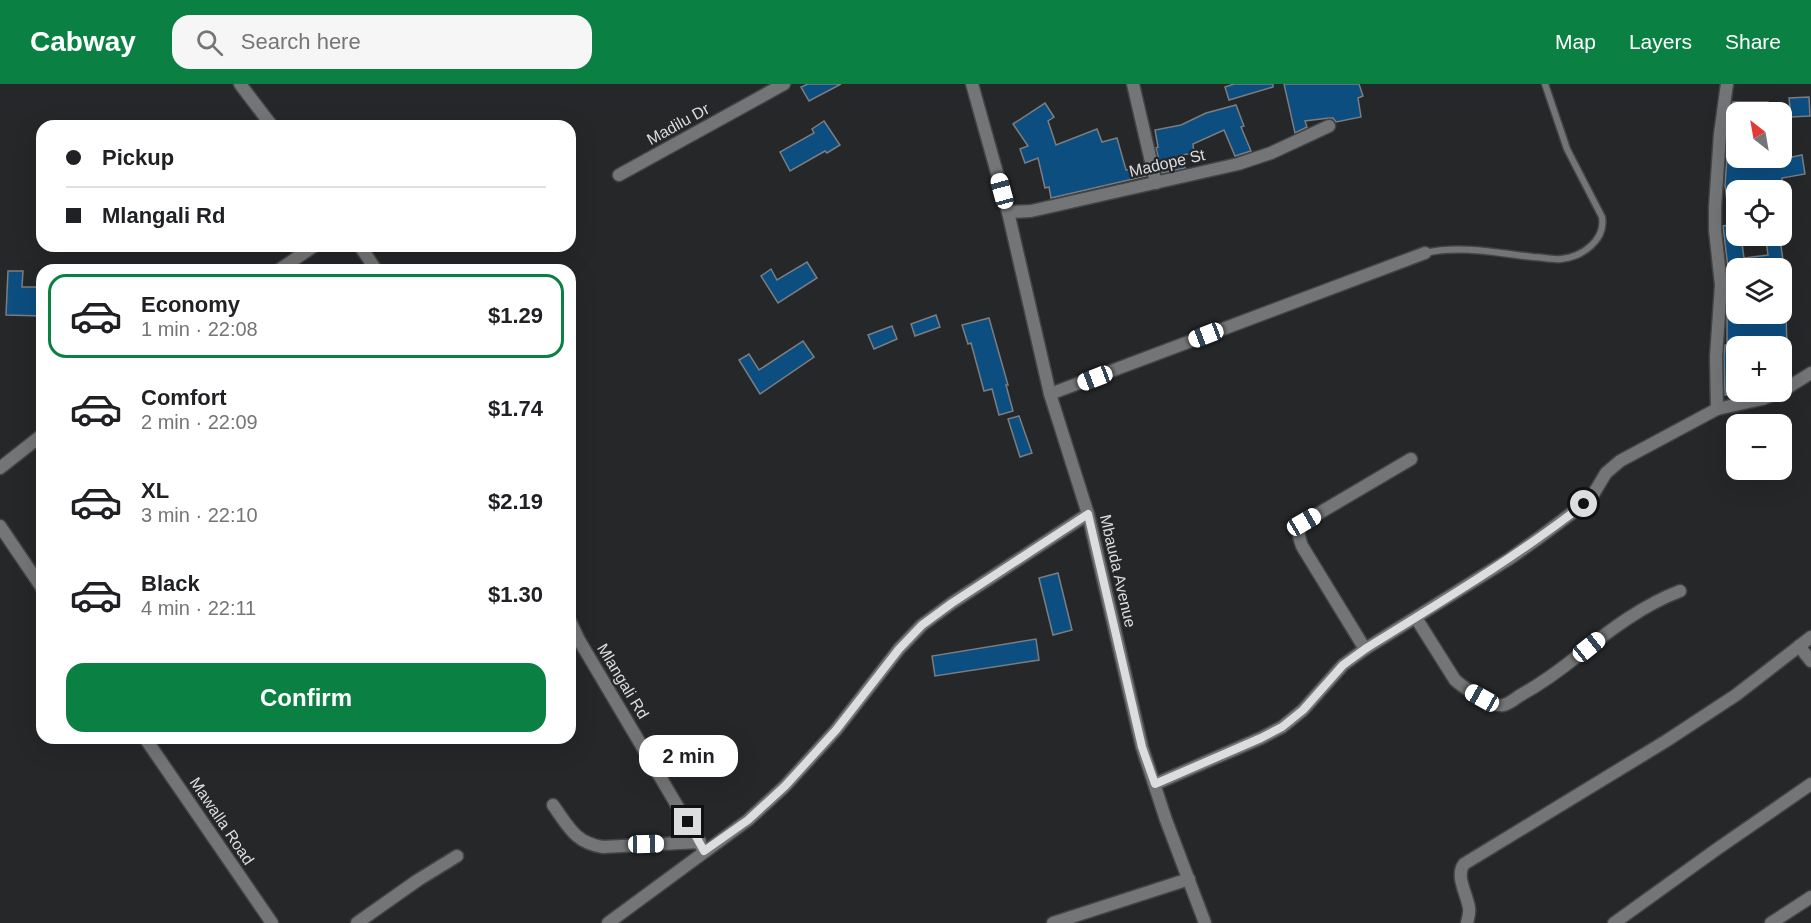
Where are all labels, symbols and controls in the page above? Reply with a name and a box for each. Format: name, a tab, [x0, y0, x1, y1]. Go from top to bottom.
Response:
search box	[172, 15, 592, 69]
text: Cabway	[30, 26, 136, 57]
icon: search	[193, 26, 226, 59]
text: Search here	[241, 29, 361, 54]
text: Map	[1555, 30, 1596, 53]
text: Layers	[1629, 30, 1692, 53]
text: Share	[1725, 30, 1781, 53]
street label: Madilu Dr	[644, 100, 713, 148]
north arrow	[1726, 102, 1792, 168]
map controls	[1726, 102, 1792, 480]
text: Pickup	[102, 145, 174, 170]
street label: Madope St	[1127, 146, 1207, 180]
car	[989, 171, 1015, 211]
button: locate	[1726, 180, 1792, 246]
text: Mlangali Rd	[102, 203, 225, 228]
button: layers	[1726, 258, 1792, 324]
icon: car	[69, 289, 123, 343]
text: Economy	[141, 292, 240, 317]
text: $1.29	[488, 303, 543, 328]
text: 1 min · 22:08	[141, 318, 258, 340]
car	[1186, 320, 1226, 350]
button: +	[1726, 336, 1792, 402]
car	[1075, 363, 1115, 393]
icon: car	[69, 382, 123, 436]
text: Comfort	[141, 385, 227, 410]
text: $1.74	[488, 396, 543, 421]
text: 2 min · 22:09	[141, 411, 258, 433]
button: −	[1726, 414, 1792, 480]
icon: car	[69, 475, 123, 529]
text: XL	[141, 478, 169, 503]
text: $2.19	[488, 489, 543, 514]
route start	[1570, 490, 1597, 517]
text: 3 min · 22:10	[141, 504, 258, 526]
car	[1284, 505, 1324, 539]
street label: Mbauda Avenue	[1097, 513, 1139, 629]
icon: car	[69, 568, 123, 622]
text: Black	[141, 571, 200, 596]
text: $1.30	[488, 582, 543, 607]
text: 4 min · 22:11	[141, 597, 256, 619]
car	[1569, 629, 1609, 665]
street label: Mlangali Rd	[594, 640, 652, 722]
button: Confirm	[66, 663, 546, 732]
car	[1462, 681, 1502, 715]
callout: 2 min	[638, 735, 738, 777]
text: 2 min	[662, 745, 715, 767]
street label: Mawalla Road	[187, 774, 257, 868]
route end	[674, 808, 701, 835]
car	[628, 835, 664, 853]

